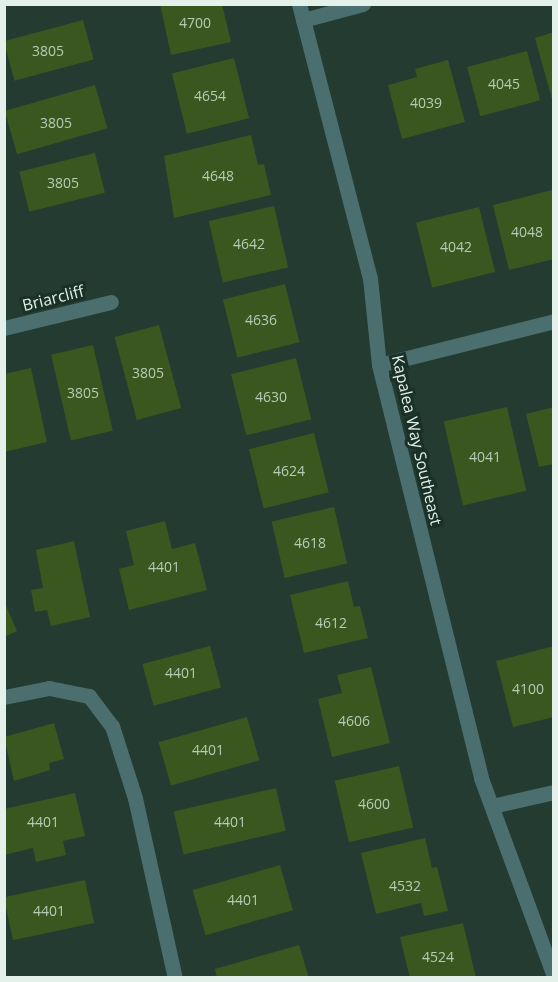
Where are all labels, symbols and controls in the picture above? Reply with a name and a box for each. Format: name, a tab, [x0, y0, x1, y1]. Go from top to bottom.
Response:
house number: 4700	[179, 15, 211, 31]
house number: 3805	[32, 43, 64, 59]
house number: 4045	[488, 76, 520, 92]
house number: 4654	[194, 88, 226, 104]
house number: 4039	[410, 95, 442, 111]
house number: 3805	[40, 115, 72, 131]
house number: 4648	[202, 168, 234, 184]
house number: 3805	[47, 175, 79, 191]
house number: 4048	[511, 224, 543, 240]
house number: 4642	[233, 236, 265, 252]
house number: 4042	[440, 239, 472, 255]
street label: Briarcliff	[20, 281, 86, 315]
house number: 4636	[245, 312, 277, 328]
street label: Kapalea Way Southeast	[388, 353, 446, 527]
house number: 3805	[132, 365, 164, 381]
house number: 3805	[67, 385, 99, 401]
house number: 4630	[255, 389, 287, 405]
house number: 4041	[469, 449, 501, 465]
house number: 4624	[273, 463, 305, 479]
house number: 4618	[294, 535, 326, 551]
house number: 4401	[148, 559, 180, 575]
house number: 4612	[315, 615, 347, 631]
house number: 4401	[165, 665, 197, 681]
house number: 4100	[512, 681, 544, 697]
house number: 4606	[338, 713, 370, 729]
house number: 4401	[192, 742, 224, 758]
house number: 4600	[358, 796, 390, 812]
house number: 4401	[27, 814, 59, 830]
house number: 4401	[214, 814, 246, 830]
house number: 4532	[389, 878, 421, 894]
house number: 4401	[227, 892, 259, 908]
house number: 4401	[33, 903, 65, 919]
house number: 4524	[422, 949, 454, 965]

